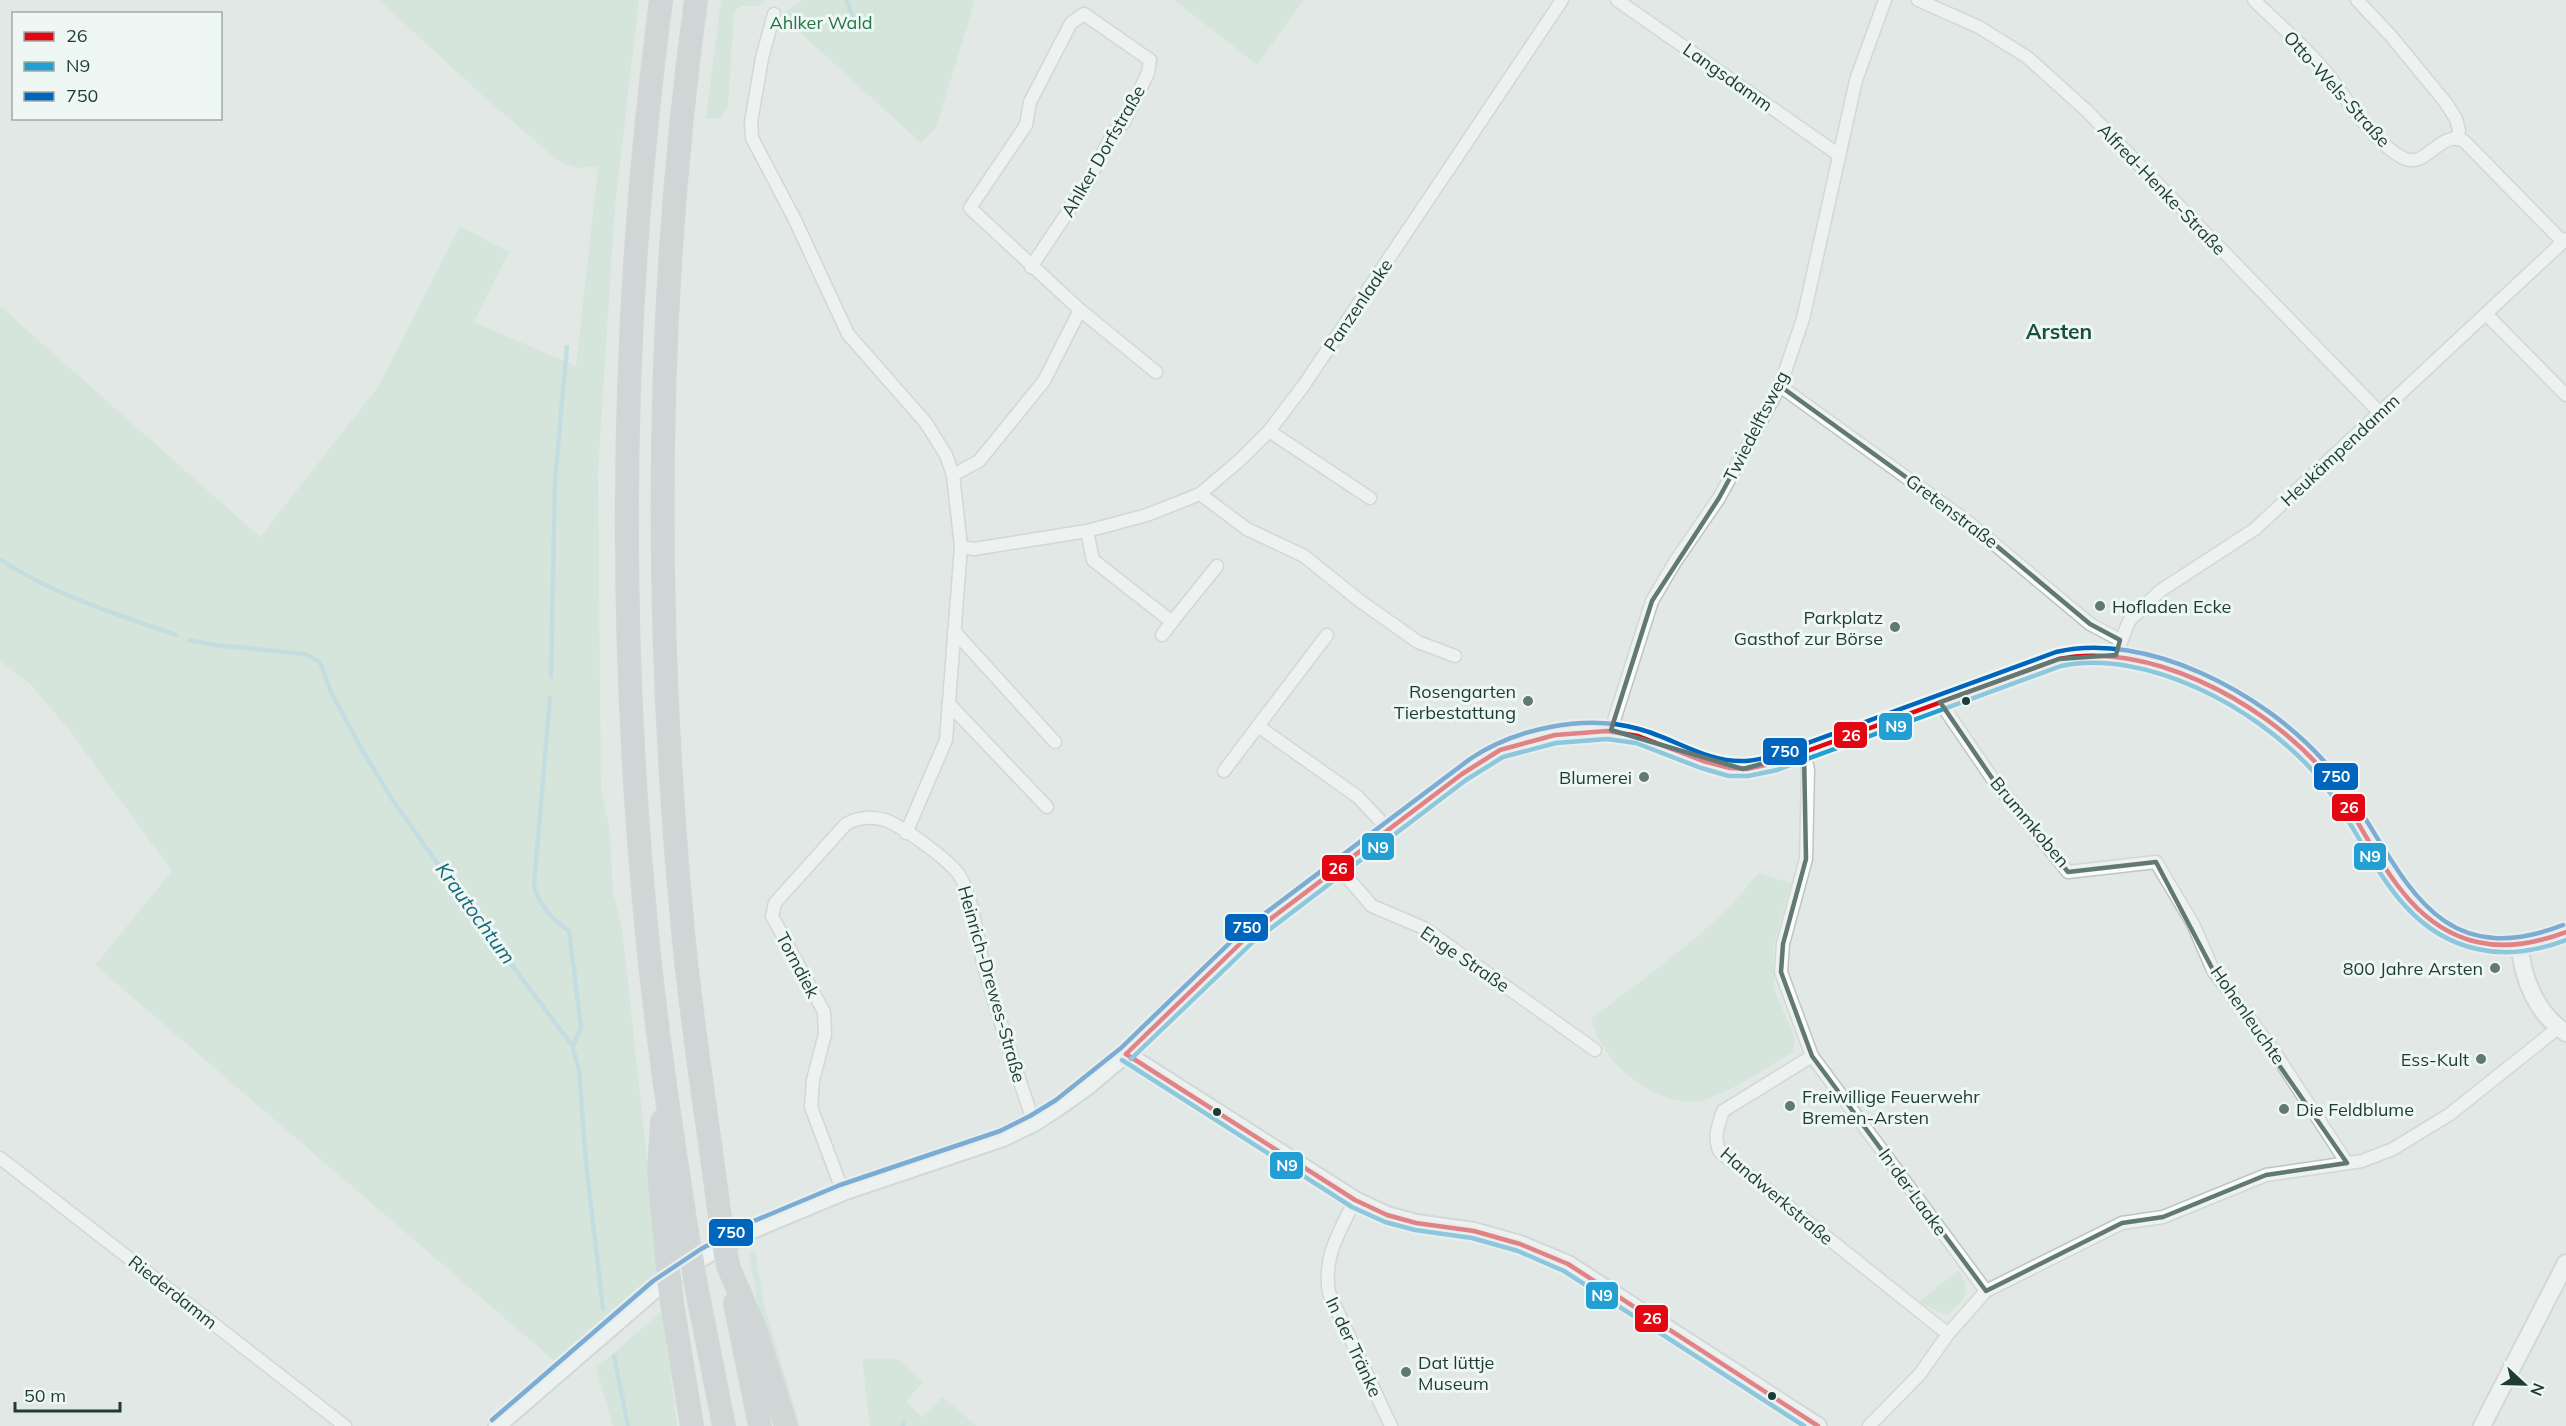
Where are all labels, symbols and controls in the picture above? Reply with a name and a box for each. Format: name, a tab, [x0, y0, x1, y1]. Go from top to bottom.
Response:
park label: Ahlker Wald	[770, 11, 873, 34]
legend	[12, 12, 222, 120]
text: 26	[66, 24, 88, 47]
street label: Otto-Wels-Straße	[2279, 26, 2395, 152]
street label: Langsdamm	[1679, 38, 1777, 116]
text: N9	[66, 54, 90, 77]
street label: Ahlker Dorfstraße	[1056, 81, 1150, 221]
text: 750	[66, 84, 98, 107]
street label: Alfred-Henke-Straße	[2093, 118, 2231, 260]
street label: Panzenlaake	[1319, 254, 1397, 356]
district label: Arsten	[2026, 318, 2092, 344]
street label: Twiedelftsweg	[1718, 367, 1794, 485]
street label: Heukämpendamm	[2276, 389, 2404, 511]
street label: Gretenstraße	[1901, 469, 2003, 553]
place label: Hofladen Ecke	[2112, 595, 2231, 618]
marker: Hofladen Ecke	[2093, 599, 2107, 613]
place label: Parkplatz Gasthof zur Börse	[1734, 606, 1883, 650]
marker: Parkplatz Gasthof zur Börse	[1888, 620, 1902, 634]
place label: Rosengarten Tierbestattung	[1394, 680, 1516, 724]
marker: Rosengarten Tierbestattung	[1521, 694, 1535, 708]
unlabelled marker	[1960, 695, 1972, 707]
line badge: N9	[1878, 712, 1913, 741]
text: N9	[1885, 716, 1907, 736]
line badge: 26	[1833, 721, 1868, 749]
text: 26	[1841, 725, 1861, 745]
line badge: 750	[1762, 737, 1808, 766]
text: 750	[1771, 741, 1799, 761]
line badge: 750	[2313, 762, 2359, 791]
place label: Blumerei	[1559, 766, 1632, 789]
text: 750	[2322, 766, 2350, 786]
marker: Blumerei	[1637, 770, 1651, 784]
street label: Brummkoben	[1985, 772, 2075, 872]
line badge: 26	[2331, 793, 2366, 822]
text: 26	[2339, 797, 2359, 817]
line badge: N9	[1361, 832, 1395, 861]
text: N9	[1367, 837, 1389, 857]
line badge: N9	[2353, 842, 2387, 871]
text: N9	[2359, 846, 2381, 866]
line badge: 26	[1321, 854, 1355, 882]
water label: Krautochtum	[431, 857, 521, 969]
text: 26	[1328, 858, 1348, 878]
street label: Heinrich-Drewes-Straße	[953, 883, 1031, 1085]
line badge: 750	[1224, 913, 1269, 942]
text: 750	[1233, 917, 1261, 937]
street label: Enge Straße	[1416, 921, 1514, 997]
street label: Torndiek	[771, 928, 825, 1002]
place label: 800 Jahre Arsten	[2343, 957, 2483, 980]
street label: Hohenleuchte	[2206, 961, 2290, 1069]
marker: 800 Jahre Arsten	[2488, 961, 2502, 975]
place label: Ess-Kult	[2401, 1048, 2469, 1071]
marker: Ess-Kult	[2474, 1052, 2488, 1066]
place label: Freiwillige Feuerwehr Bremen-Arsten	[1802, 1085, 1980, 1129]
place label: Die Feldblume	[2296, 1098, 2414, 1121]
marker: Freiwillige Feuerwehr Bremen-Arsten	[1783, 1099, 1797, 1113]
marker: Die Feldblume	[2277, 1102, 2291, 1116]
unlabelled marker	[1211, 1106, 1223, 1118]
street label: Handwerkstraße	[1716, 1142, 1838, 1250]
street label: In der Laake	[1874, 1144, 1952, 1240]
line badge: N9	[1269, 1151, 1304, 1180]
text: N9	[1276, 1155, 1298, 1175]
line badge: 750	[708, 1218, 754, 1247]
text: 750	[717, 1222, 745, 1242]
street label: Riederdamm	[124, 1250, 222, 1334]
line badge: N9	[1585, 1281, 1619, 1310]
text: N9	[1591, 1285, 1613, 1305]
street label: In der Tränke	[1321, 1293, 1387, 1401]
line badge: 26	[1634, 1304, 1669, 1333]
text: 26	[1642, 1308, 1662, 1328]
place label: Dat lüttje Museum	[1418, 1351, 1494, 1395]
north arrow	[2494, 1354, 2554, 1414]
marker: Dat lüttje Museum	[1399, 1365, 1413, 1379]
scale bar	[15, 1375, 120, 1413]
text: N	[2526, 1380, 2549, 1399]
text: 50 m	[24, 1384, 66, 1407]
unlabelled marker	[1766, 1390, 1778, 1402]

